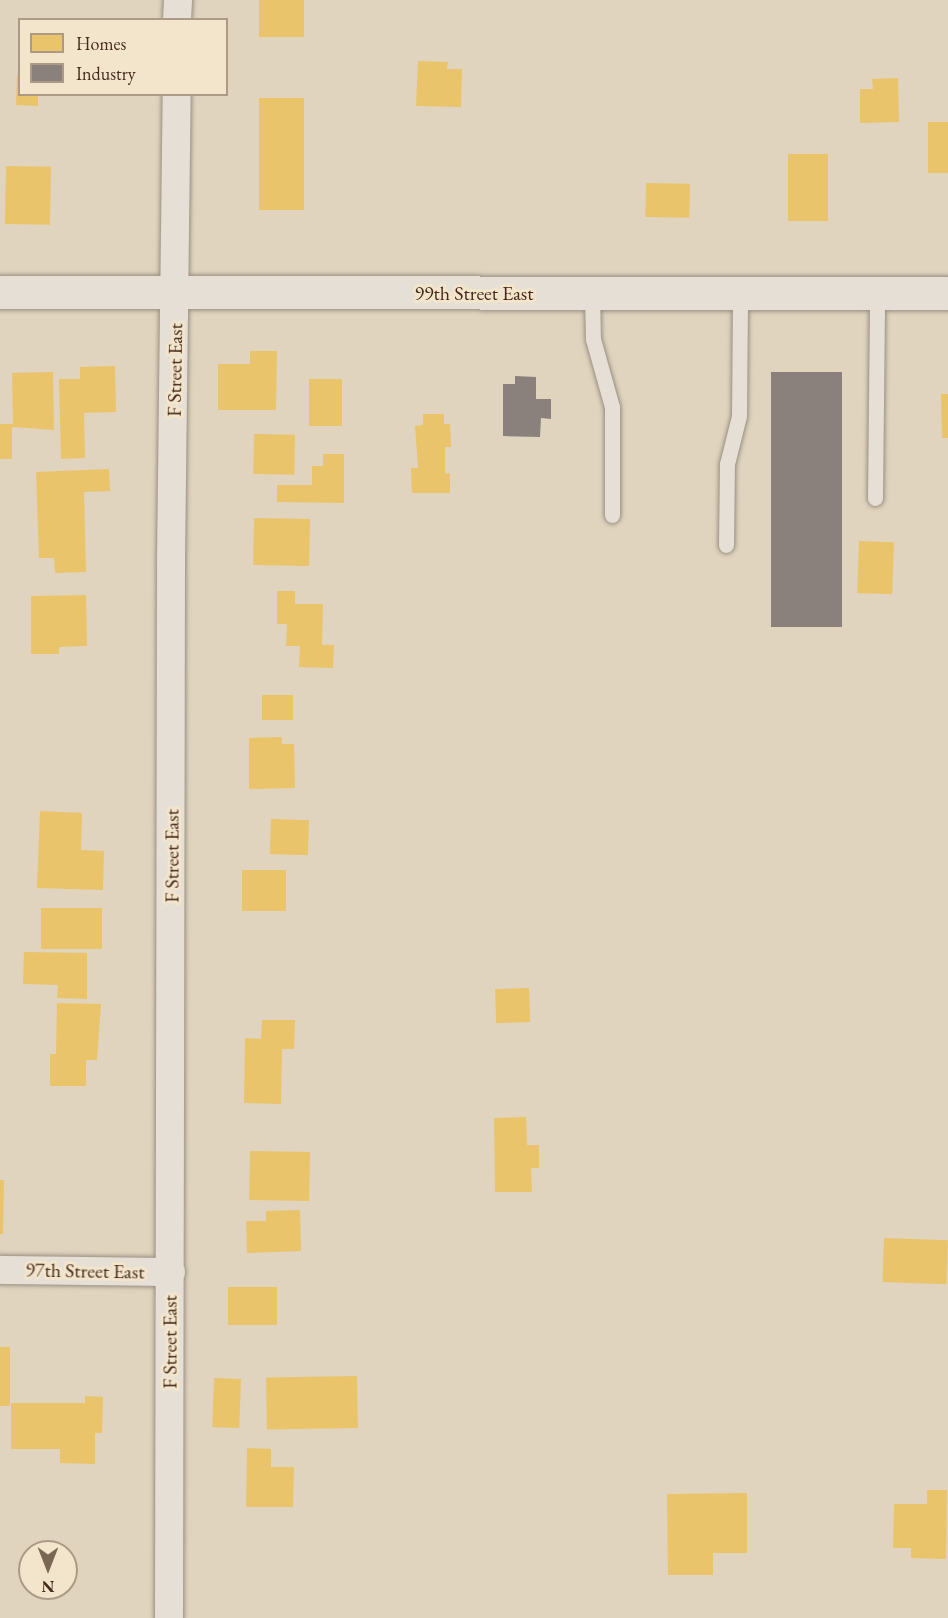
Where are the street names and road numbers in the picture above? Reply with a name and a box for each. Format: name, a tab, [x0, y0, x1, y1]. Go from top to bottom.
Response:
street label: 99th Street East	[414, 281, 534, 305]
street label: F Street East	[162, 323, 188, 417]
street label: F Street East	[160, 809, 184, 903]
street label: 97th Street East	[25, 1258, 145, 1284]
street label: F Street East	[158, 1295, 182, 1389]

